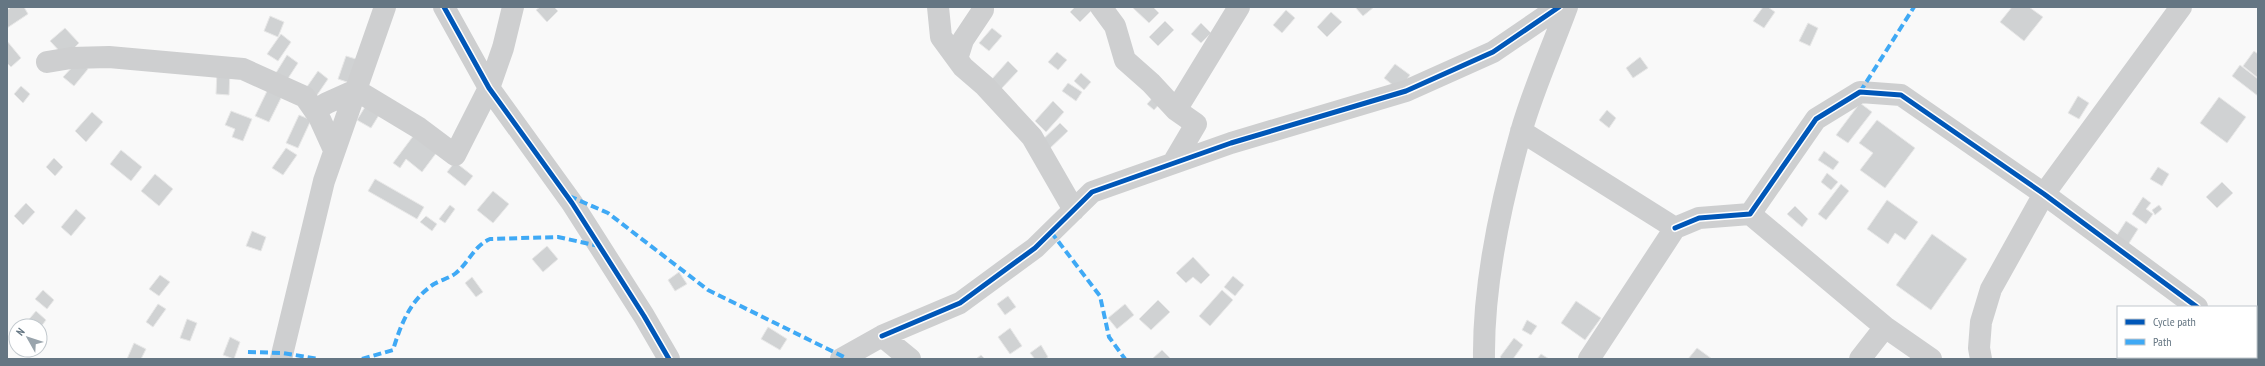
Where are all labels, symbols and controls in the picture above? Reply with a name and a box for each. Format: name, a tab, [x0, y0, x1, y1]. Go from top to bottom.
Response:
legend	[2117, 306, 2257, 358]
text: Cycle path	[2153, 314, 2196, 329]
north arrow	[8, 318, 48, 358]
text: N	[13, 325, 28, 338]
text: Path	[2153, 334, 2171, 349]

